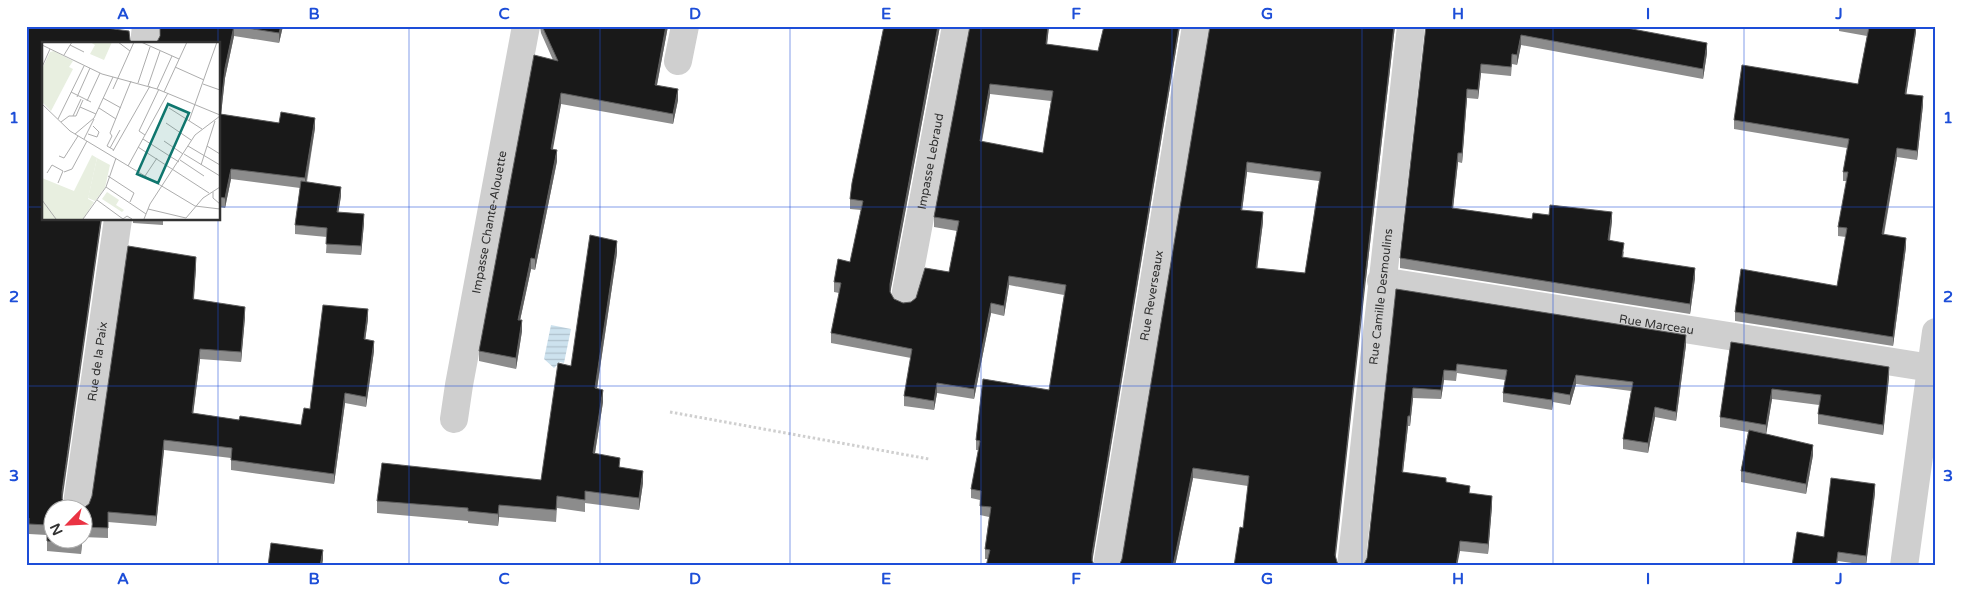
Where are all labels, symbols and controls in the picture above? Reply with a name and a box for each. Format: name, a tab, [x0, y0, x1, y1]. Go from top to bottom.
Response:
text: A	[117, 4, 129, 24]
text: B	[308, 4, 320, 24]
text: C	[498, 4, 510, 24]
text: D	[689, 4, 701, 24]
text: E	[881, 4, 891, 24]
text: F	[1071, 4, 1081, 24]
text: G	[1261, 4, 1273, 24]
text: H	[1452, 4, 1464, 24]
text: I	[1646, 4, 1650, 24]
text: J	[1834, 4, 1843, 24]
inset map	[42, 42, 220, 220]
text: 1	[9, 108, 19, 128]
text: 1	[1943, 108, 1953, 128]
street label: Impasse Lebraud	[915, 112, 946, 211]
street label: Impasse Chante-Alouette	[469, 149, 510, 295]
street label: Rue Camille Desmoulins	[1366, 228, 1395, 365]
street label: Rue Reverseaux	[1137, 249, 1166, 342]
text: 2	[9, 287, 19, 307]
text: 2	[1943, 287, 1953, 307]
street label: Rue Marceau	[1618, 312, 1695, 337]
street label: Rue de la Paix	[85, 321, 110, 402]
text: 3	[9, 466, 19, 486]
text: 3	[1943, 466, 1953, 486]
north arrow	[42, 500, 92, 550]
text: N	[47, 520, 67, 538]
text: A	[117, 569, 129, 589]
text: B	[308, 569, 320, 589]
text: C	[498, 569, 510, 589]
text: D	[689, 569, 701, 589]
text: E	[881, 569, 891, 589]
text: F	[1071, 569, 1081, 589]
text: G	[1261, 569, 1273, 589]
text: H	[1452, 569, 1464, 589]
text: I	[1646, 569, 1650, 589]
text: J	[1834, 569, 1843, 589]

